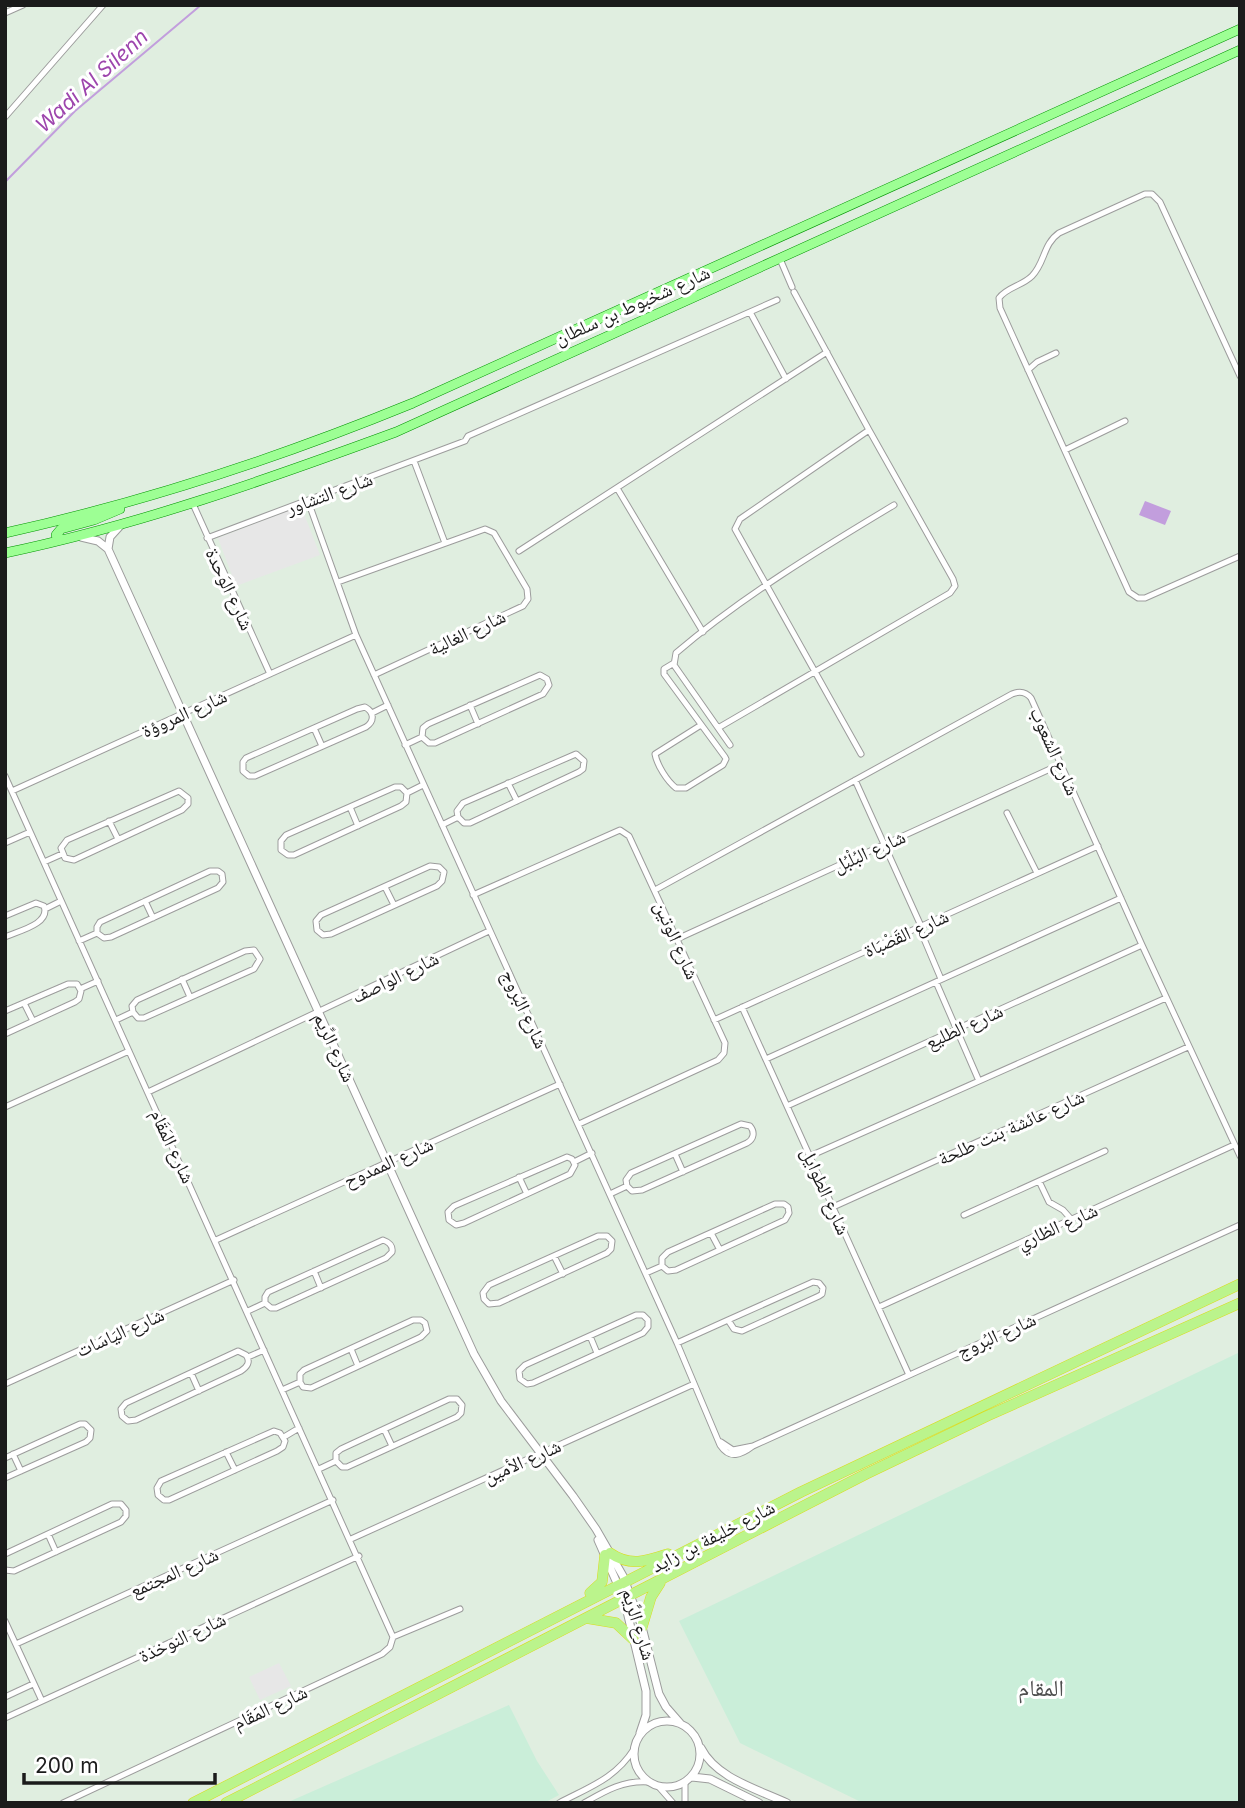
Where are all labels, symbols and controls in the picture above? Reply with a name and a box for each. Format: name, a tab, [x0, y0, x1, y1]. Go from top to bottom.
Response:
water label: Wadi Al Silenn	[30, 24, 153, 138]
street label: شارع شخبوط بن سلطان	[551, 261, 714, 350]
street label: شارع التشاور	[282, 467, 376, 520]
street label: شارع الوَحدة	[201, 545, 259, 634]
street label: شارع الغالية	[425, 605, 509, 660]
street label: شارع المروؤة	[138, 684, 230, 742]
street label: شارع الشعوب	[1025, 704, 1084, 799]
street label: شارع البُلْبُل	[829, 825, 909, 878]
street label: شارع الوتين	[649, 897, 704, 983]
street label: شارع القَصْبَاة	[860, 905, 952, 962]
street label: شارع الواصف	[348, 947, 442, 1008]
street label: شارع البُروج	[496, 966, 553, 1052]
street label: شارع الطليع	[922, 999, 1007, 1055]
street label: شارع الرِّيم	[308, 1009, 361, 1086]
street label: شارع عائشة بنت طلحة	[934, 1085, 1088, 1170]
street label: شارع المَقَام	[144, 1105, 200, 1188]
street label: شارع الممدوح	[340, 1132, 437, 1192]
street label: شارع الطوايل	[796, 1144, 855, 1238]
street label: شارع الظاري	[1013, 1198, 1103, 1258]
street label: شارع اليَاسَات	[73, 1303, 168, 1362]
street label: شارع البُروج	[953, 1308, 1039, 1363]
street label: شارع الأمين	[480, 1434, 565, 1489]
street label: شارع خليفة بن زايد	[648, 1495, 779, 1577]
street label: شارع المجتمع	[126, 1543, 222, 1603]
street label: شارع الرِّيم	[616, 1585, 660, 1663]
street label: شارع النوخذة	[135, 1607, 229, 1668]
district label: المقام	[1018, 1674, 1064, 1704]
street label: شارع المَقَام	[229, 1680, 312, 1736]
scale bar	[24, 1742, 215, 1786]
text: 200 m	[35, 1753, 99, 1778]

